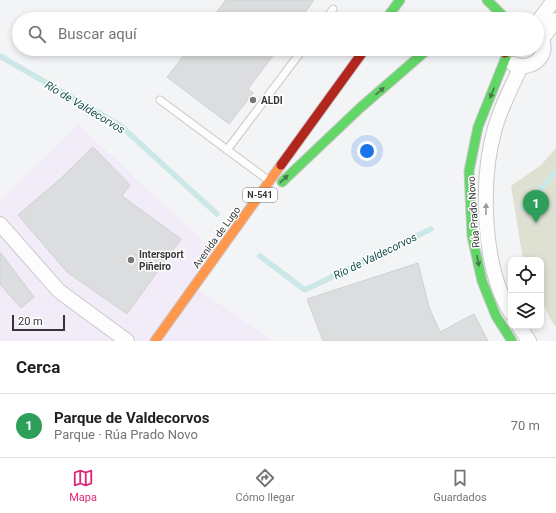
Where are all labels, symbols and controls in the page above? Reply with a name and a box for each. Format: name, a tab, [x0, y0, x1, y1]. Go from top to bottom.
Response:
search box	[12, 12, 544, 56]
icon: search	[26, 23, 48, 45]
text: Buscar aquí	[58, 25, 137, 43]
water label: Río de Valdecorvos	[42, 78, 128, 137]
one-way arrow	[375, 86, 385, 95]
one-way arrow	[488, 87, 494, 99]
marker: ALDI	[248, 95, 258, 105]
place label: ALDI	[261, 95, 283, 106]
your location	[357, 141, 377, 161]
one-way arrow	[280, 175, 289, 184]
street label: Rúa Prado Novo	[465, 176, 481, 248]
road number: N-541	[243, 188, 277, 202]
pin: 1	[523, 190, 549, 223]
one-way arrow	[483, 202, 489, 215]
street label: Avenida de Lugo	[190, 204, 243, 270]
water label: Río de Valdecorvos	[331, 230, 419, 282]
place label: Intersport Piñeiro	[139, 249, 184, 272]
one-way arrow	[475, 254, 481, 267]
marker: Intersport Piñeiro	[126, 255, 136, 265]
map controls	[508, 257, 544, 329]
button: locate	[508, 257, 544, 293]
button: layers	[508, 293, 544, 329]
scale bar	[12, 313, 65, 332]
text: 20 m	[18, 315, 43, 328]
text: Cerca	[16, 357, 60, 377]
text: Parque de Valdecorvos	[54, 409, 210, 427]
text: 1	[25, 418, 33, 433]
text: 70 m	[511, 418, 540, 433]
text: Parque · Rúa Prado Novo	[54, 427, 198, 442]
tab: Mapa	[69, 467, 97, 504]
tab: Cómo llegar	[236, 467, 295, 504]
tab: Guardados	[433, 467, 487, 504]

